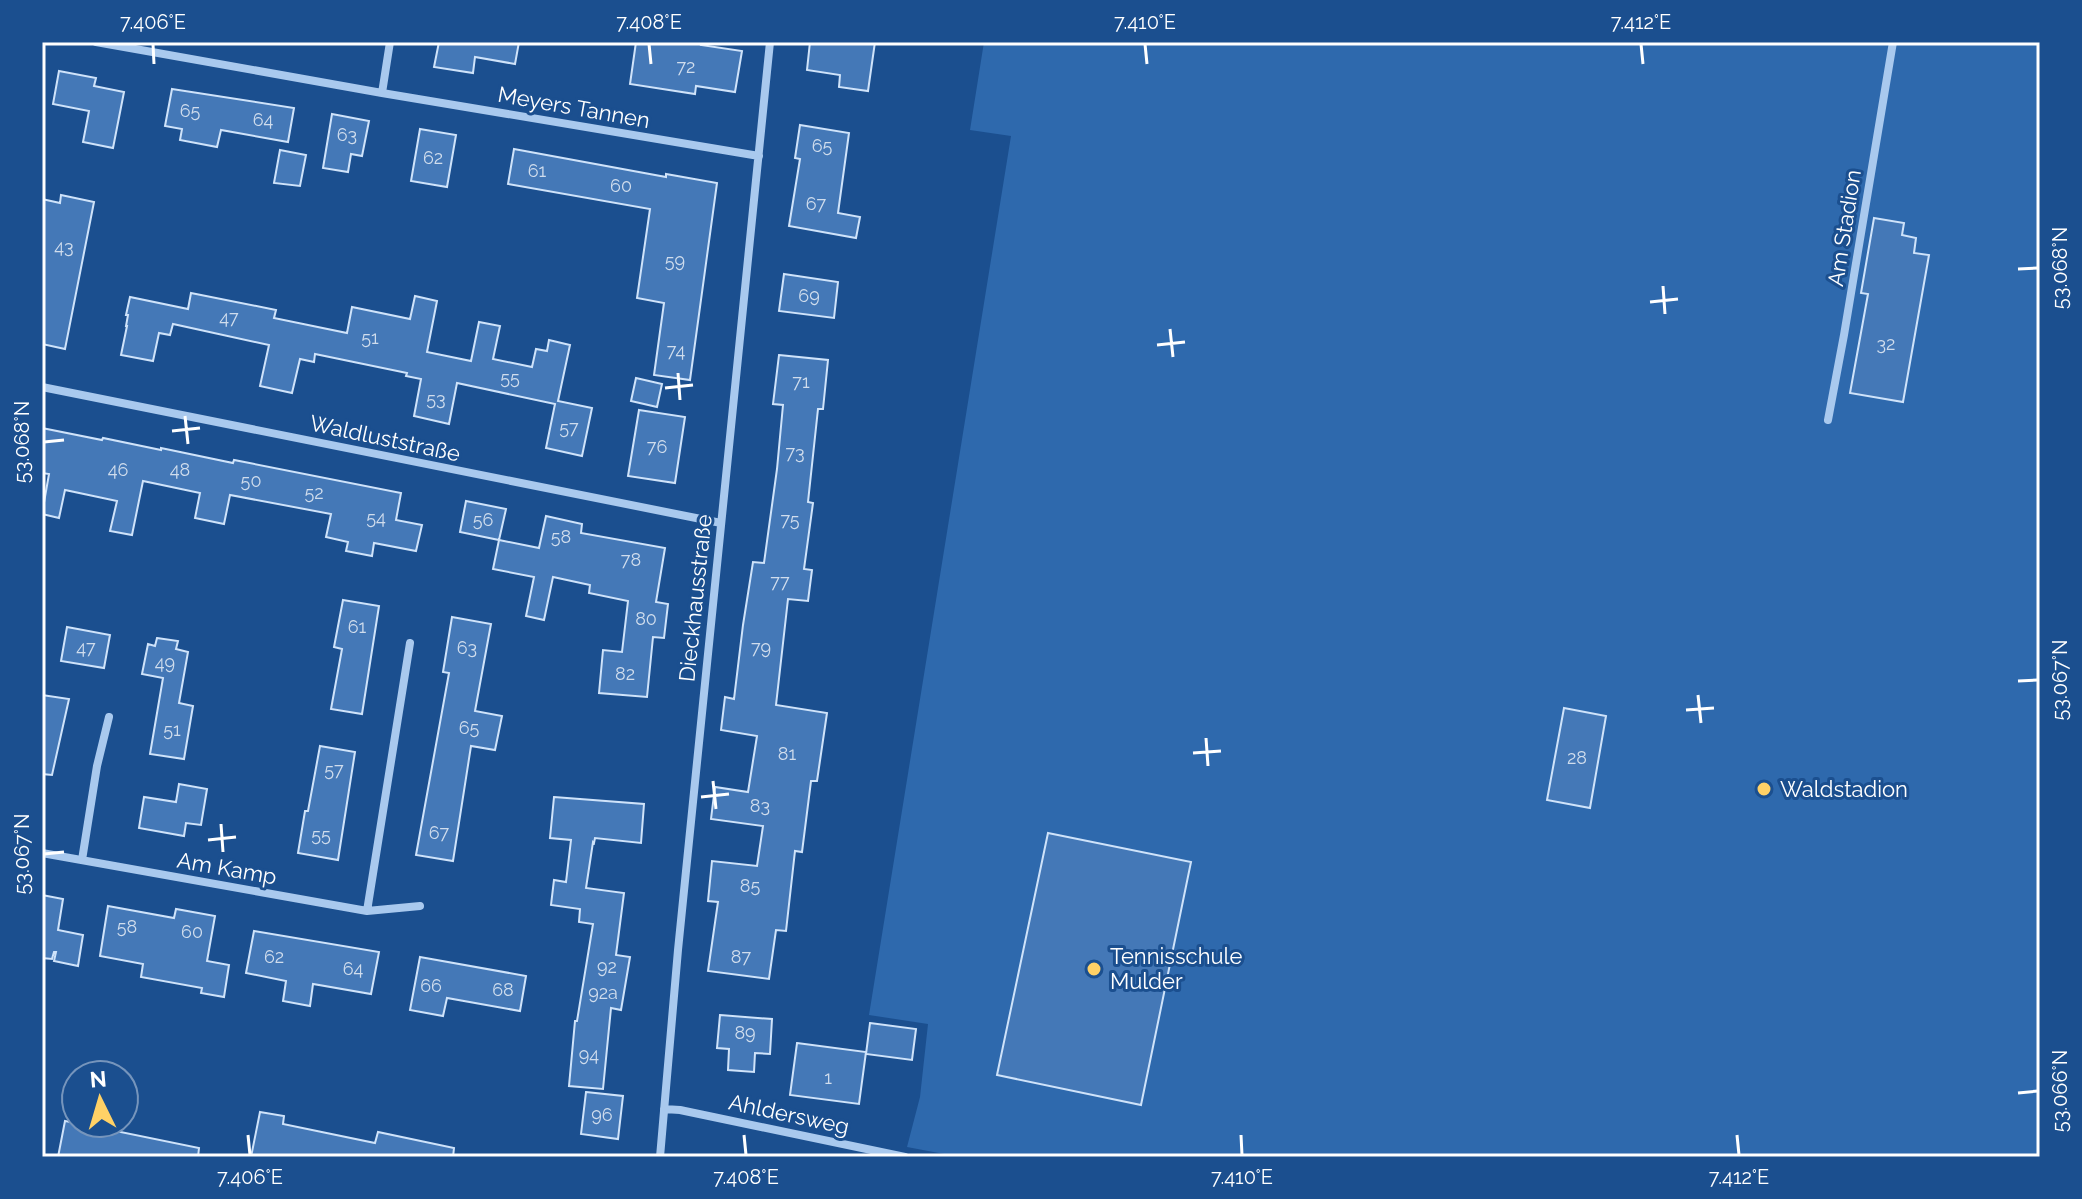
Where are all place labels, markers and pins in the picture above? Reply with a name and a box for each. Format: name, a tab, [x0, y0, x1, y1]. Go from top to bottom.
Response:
place label: Waldstadion	[1780, 776, 1908, 802]
marker: Waldstadion	[1755, 780, 1773, 798]
place label: Tennisschule Mulder	[1110, 943, 1243, 994]
marker: Tennisschule Mulder	[1085, 960, 1103, 978]

